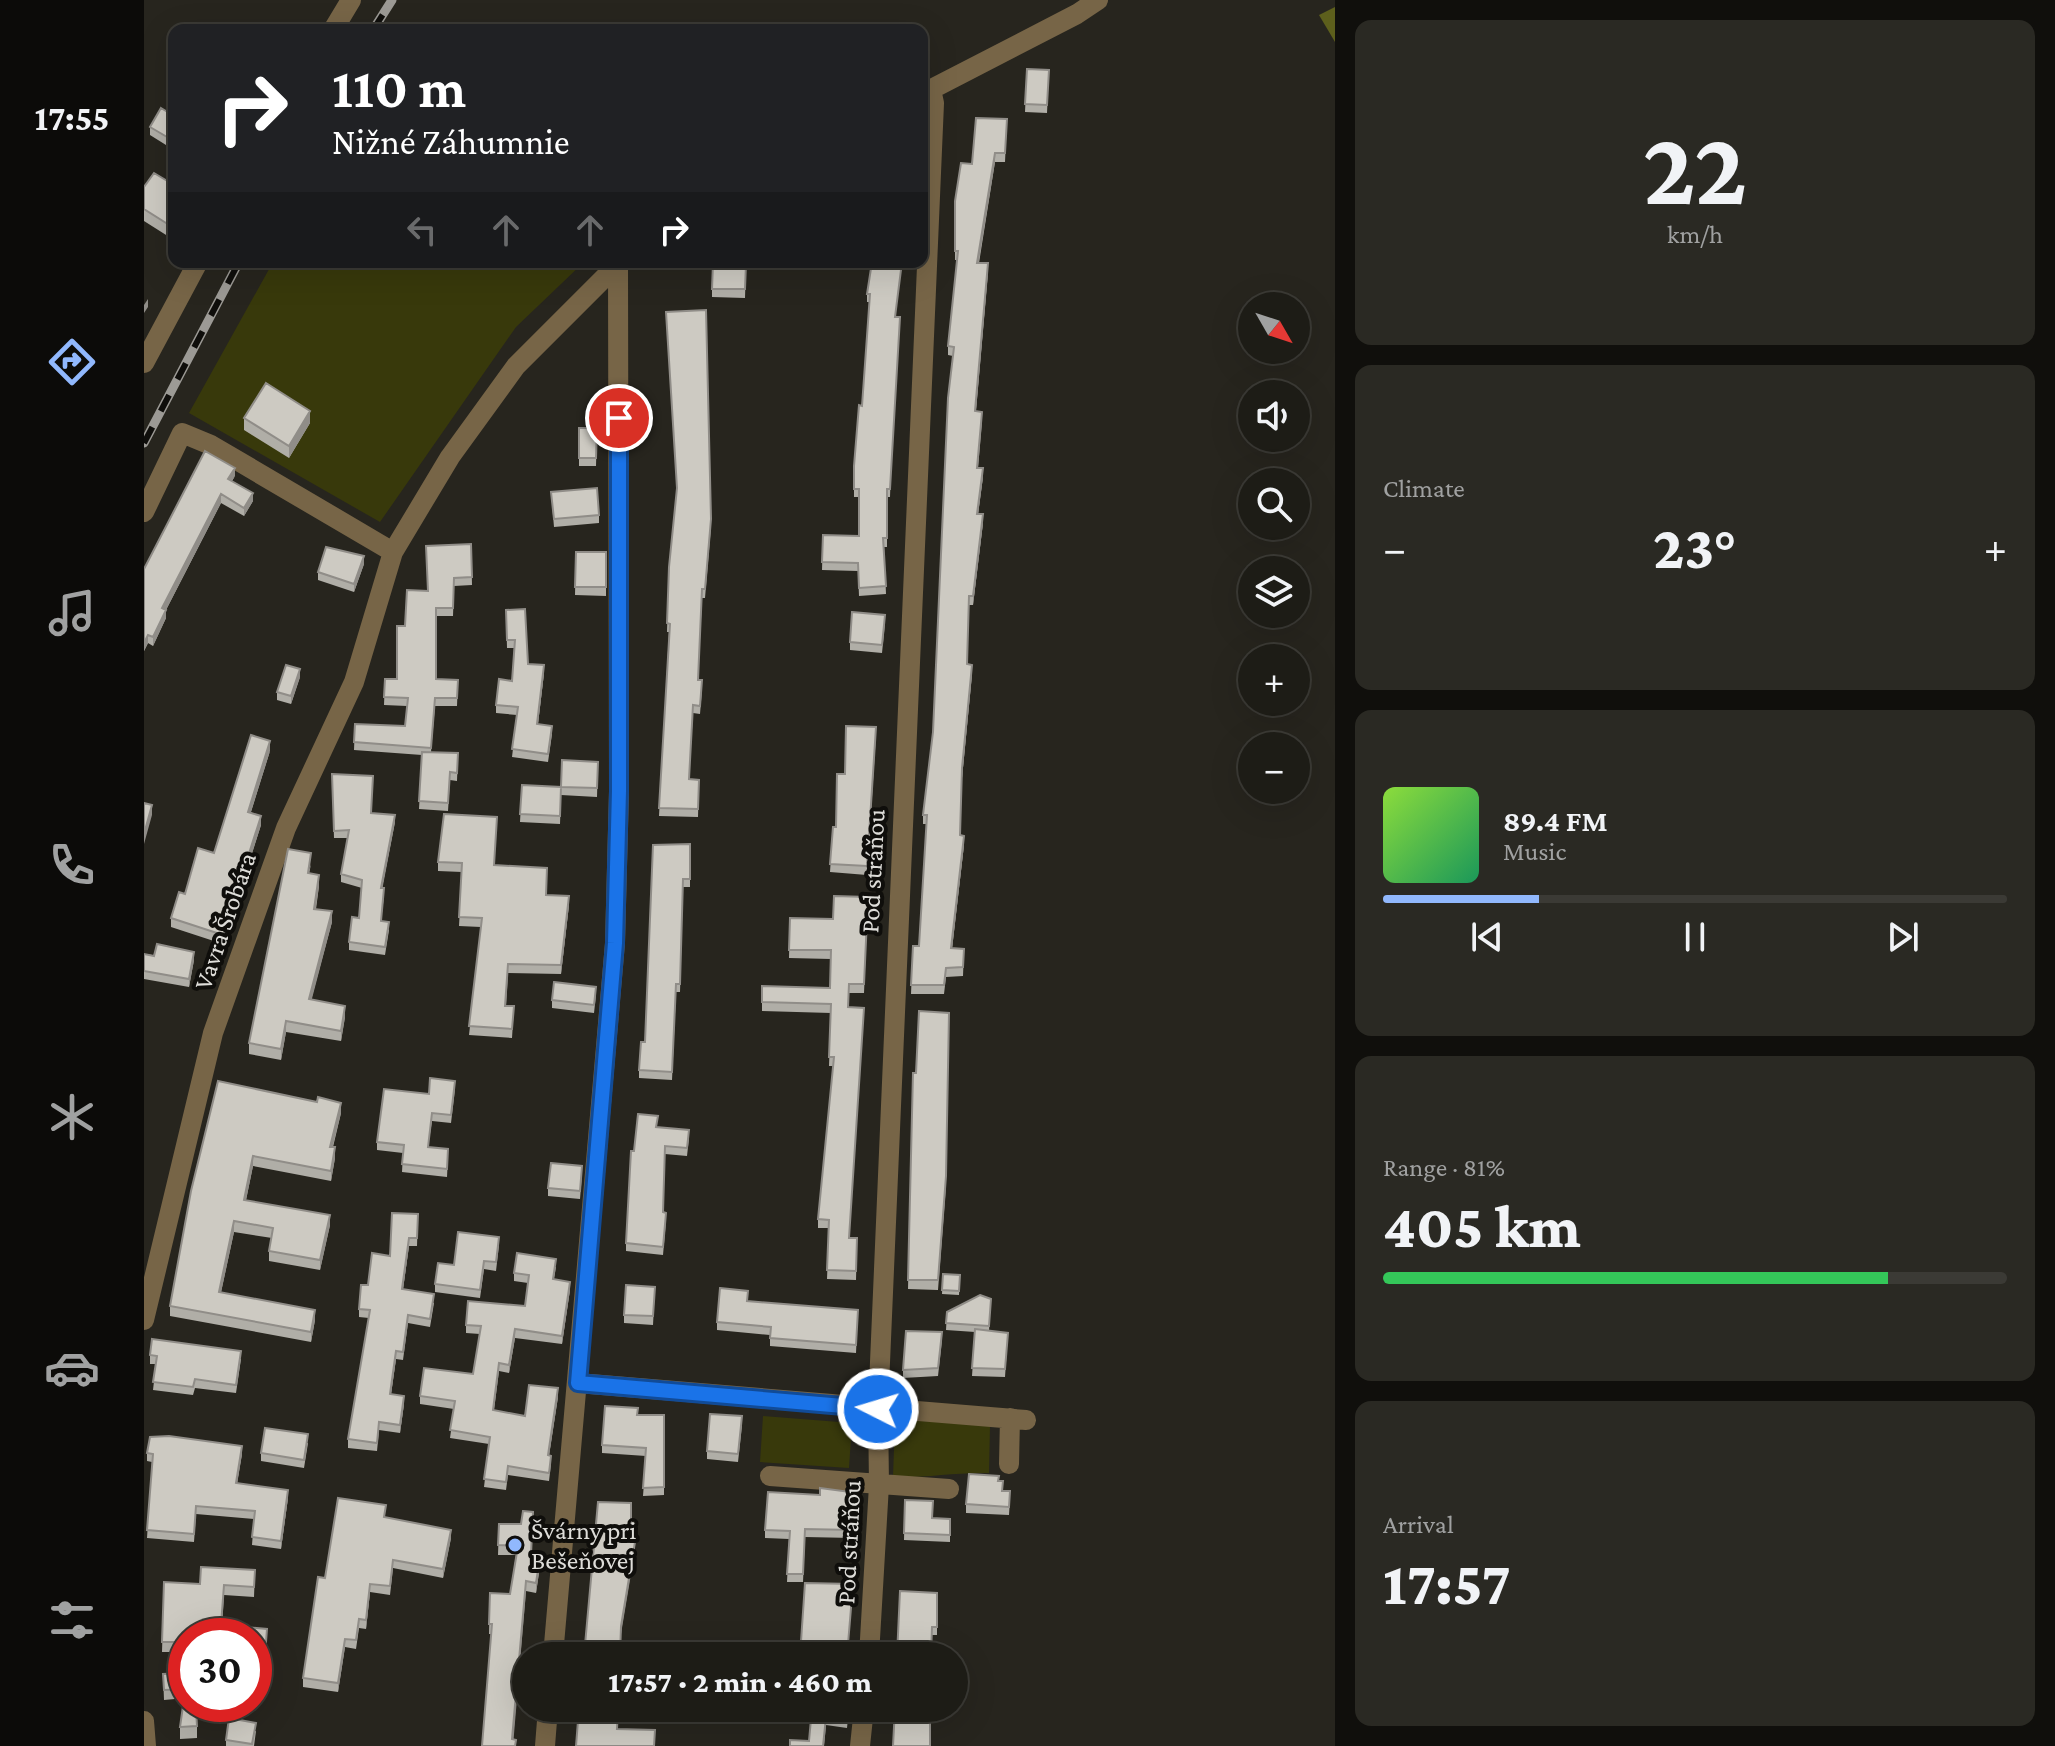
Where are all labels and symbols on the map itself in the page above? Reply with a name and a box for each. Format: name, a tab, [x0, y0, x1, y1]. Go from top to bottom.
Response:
north arrow	[1238, 292, 1310, 364]
pin	[585, 384, 653, 452]
street label: Pod stráňou	[855, 808, 891, 934]
street label: Vavra Šrobára	[188, 849, 262, 993]
position arrow	[836, 1367, 920, 1451]
street label: Pod stráňou	[831, 1479, 867, 1605]
place label: Švárny pri Bešeňovej	[531, 1516, 637, 1575]
marker: Švárny pri Bešeňovej	[506, 1536, 524, 1554]
speed limit sign: 30	[168, 1618, 272, 1722]

